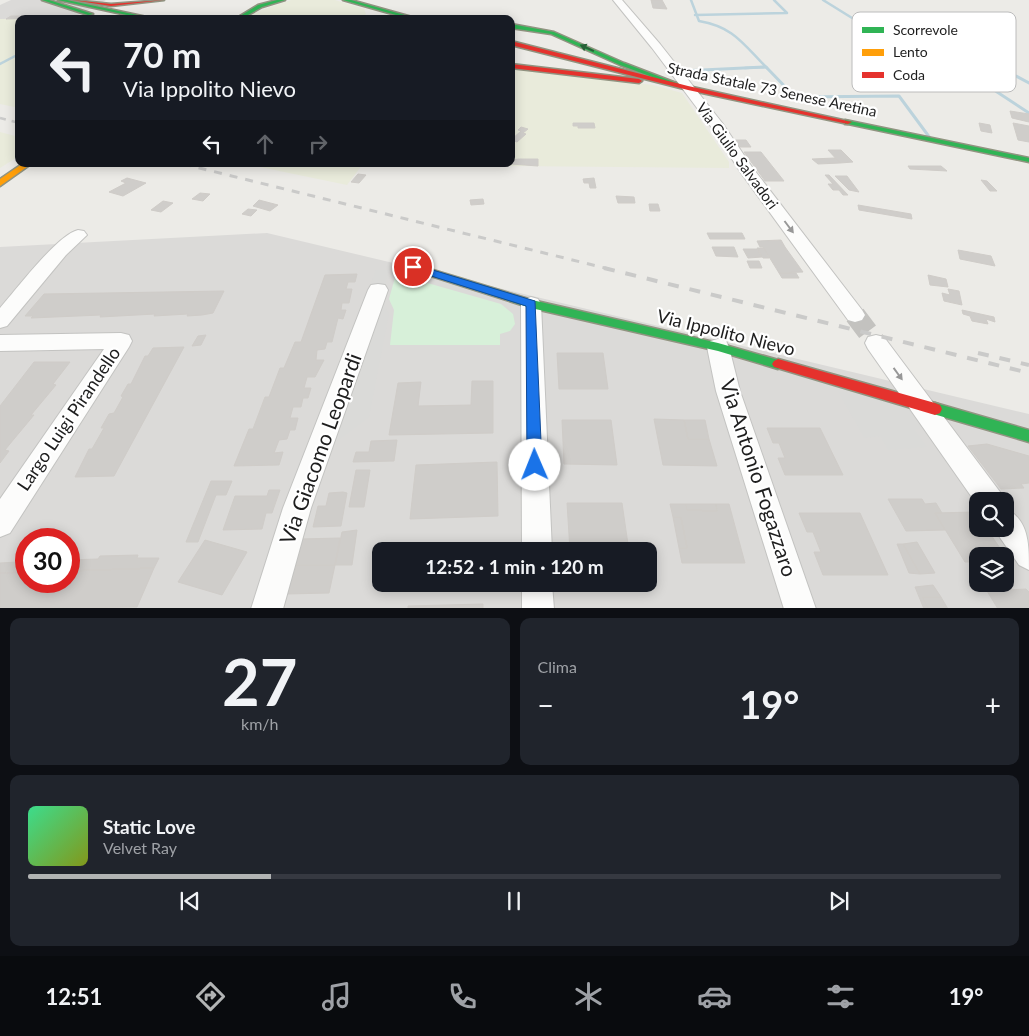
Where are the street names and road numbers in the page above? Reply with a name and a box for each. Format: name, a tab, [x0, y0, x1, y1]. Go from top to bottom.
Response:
street label: Strada Statale 73 Senese Aretina	[666, 58, 879, 120]
street label: Via Giulio Salvadori	[693, 99, 783, 212]
street label: Via Ippolito Nievo	[655, 304, 798, 360]
street label: Largo Luigi Pirandello	[12, 342, 124, 495]
street label: Via Giacomo Leopardi	[273, 350, 366, 547]
street label: Via Antonio Fogazzaro	[716, 376, 803, 580]

